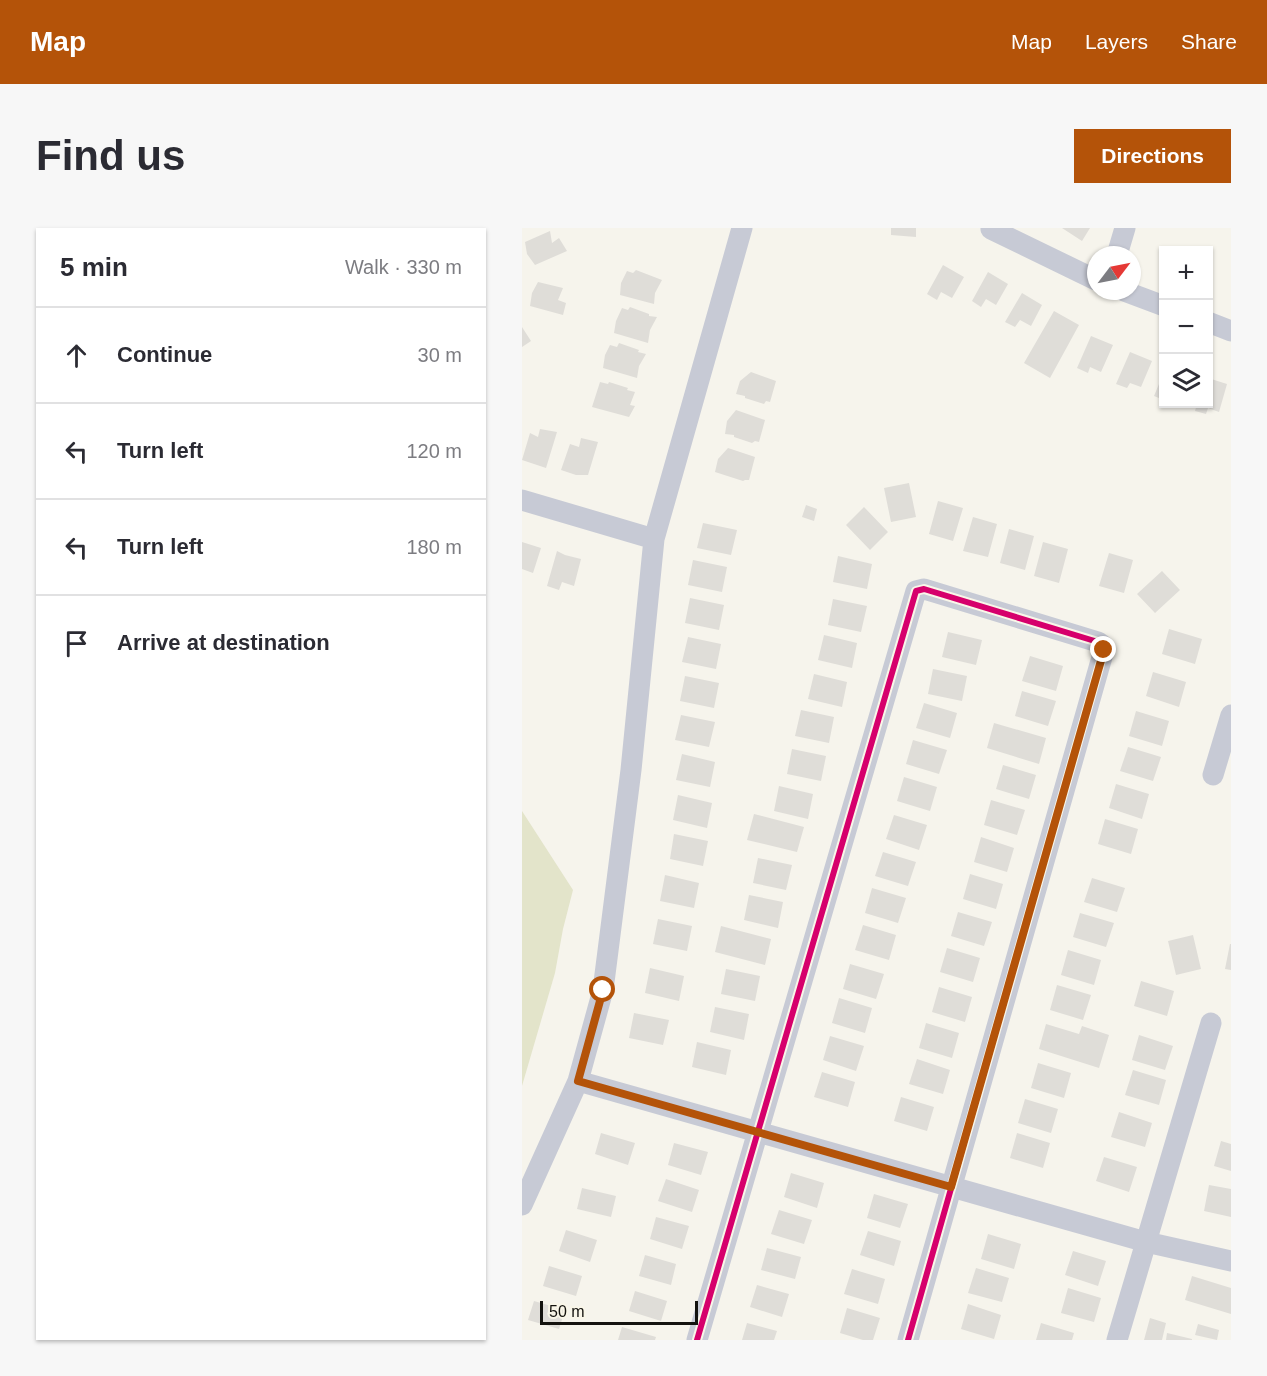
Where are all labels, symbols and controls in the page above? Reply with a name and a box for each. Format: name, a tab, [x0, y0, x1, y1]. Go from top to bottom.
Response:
text: Map	[30, 26, 86, 57]
text: Map	[1011, 30, 1052, 53]
text: Layers	[1085, 30, 1148, 53]
text: Share	[1181, 30, 1237, 53]
button: Directions	[1074, 129, 1231, 183]
text: Find us	[36, 132, 185, 179]
north arrow	[1087, 246, 1141, 300]
map controls	[1159, 246, 1213, 408]
button: +	[1159, 246, 1213, 300]
text: 5 min	[60, 252, 128, 282]
text: Walk · 330 m	[345, 256, 462, 278]
button: −	[1159, 300, 1213, 354]
icon: ahead	[60, 339, 93, 372]
text: Continue	[117, 342, 212, 367]
text: 30 m	[418, 344, 462, 366]
button: layers	[1159, 354, 1213, 408]
icon: left	[60, 435, 93, 468]
text: Turn left	[117, 438, 203, 463]
text: 120 m	[406, 440, 462, 462]
icon: left	[60, 531, 93, 564]
text: Turn left	[117, 534, 203, 559]
text: 180 m	[406, 536, 462, 558]
icon: arrive	[60, 627, 93, 660]
text: Arrive at destination	[117, 630, 330, 655]
route end	[1090, 636, 1116, 662]
route start	[589, 976, 615, 1002]
scale bar	[540, 1298, 698, 1326]
text: 50 m	[549, 1303, 585, 1320]

